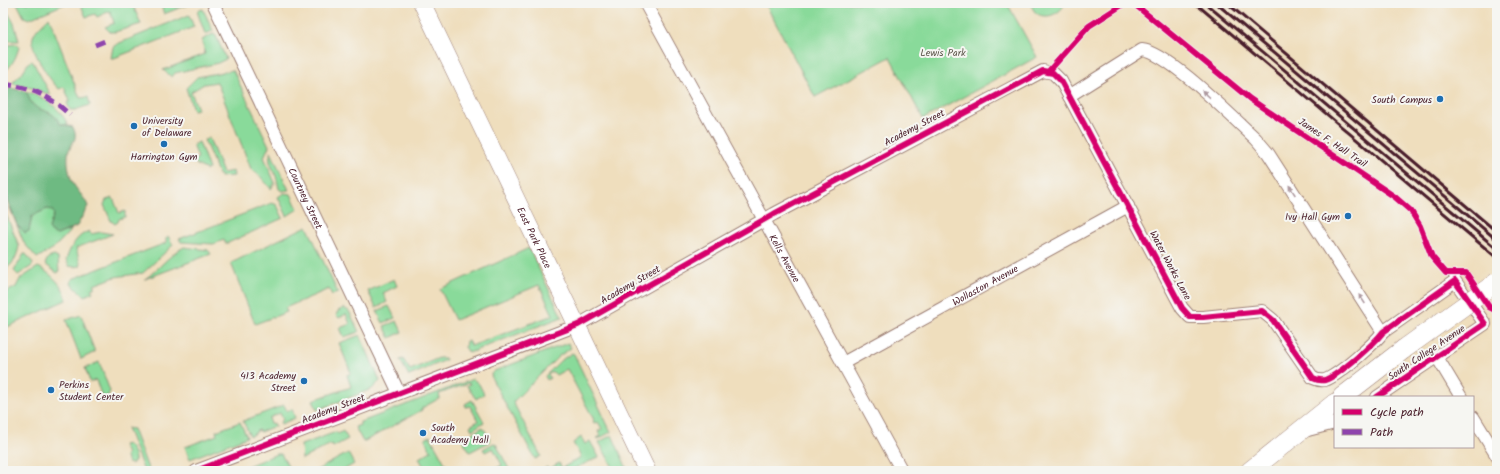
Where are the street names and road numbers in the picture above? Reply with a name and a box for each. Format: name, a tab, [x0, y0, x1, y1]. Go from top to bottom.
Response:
street label: Academy Street	[881, 105, 948, 151]
street label: James F. Hall Trail	[1295, 114, 1371, 172]
street label: Courtney Street	[284, 165, 327, 232]
street label: East Park Place	[512, 204, 556, 272]
street label: Water Works Lane	[1145, 228, 1195, 304]
street label: Kells Avenue	[764, 231, 804, 286]
street label: Academy Street	[598, 261, 664, 308]
street label: Wollaston Avenue	[949, 261, 1022, 310]
street label: South College Avenue	[1385, 321, 1469, 385]
street label: Academy Street	[299, 389, 367, 428]

